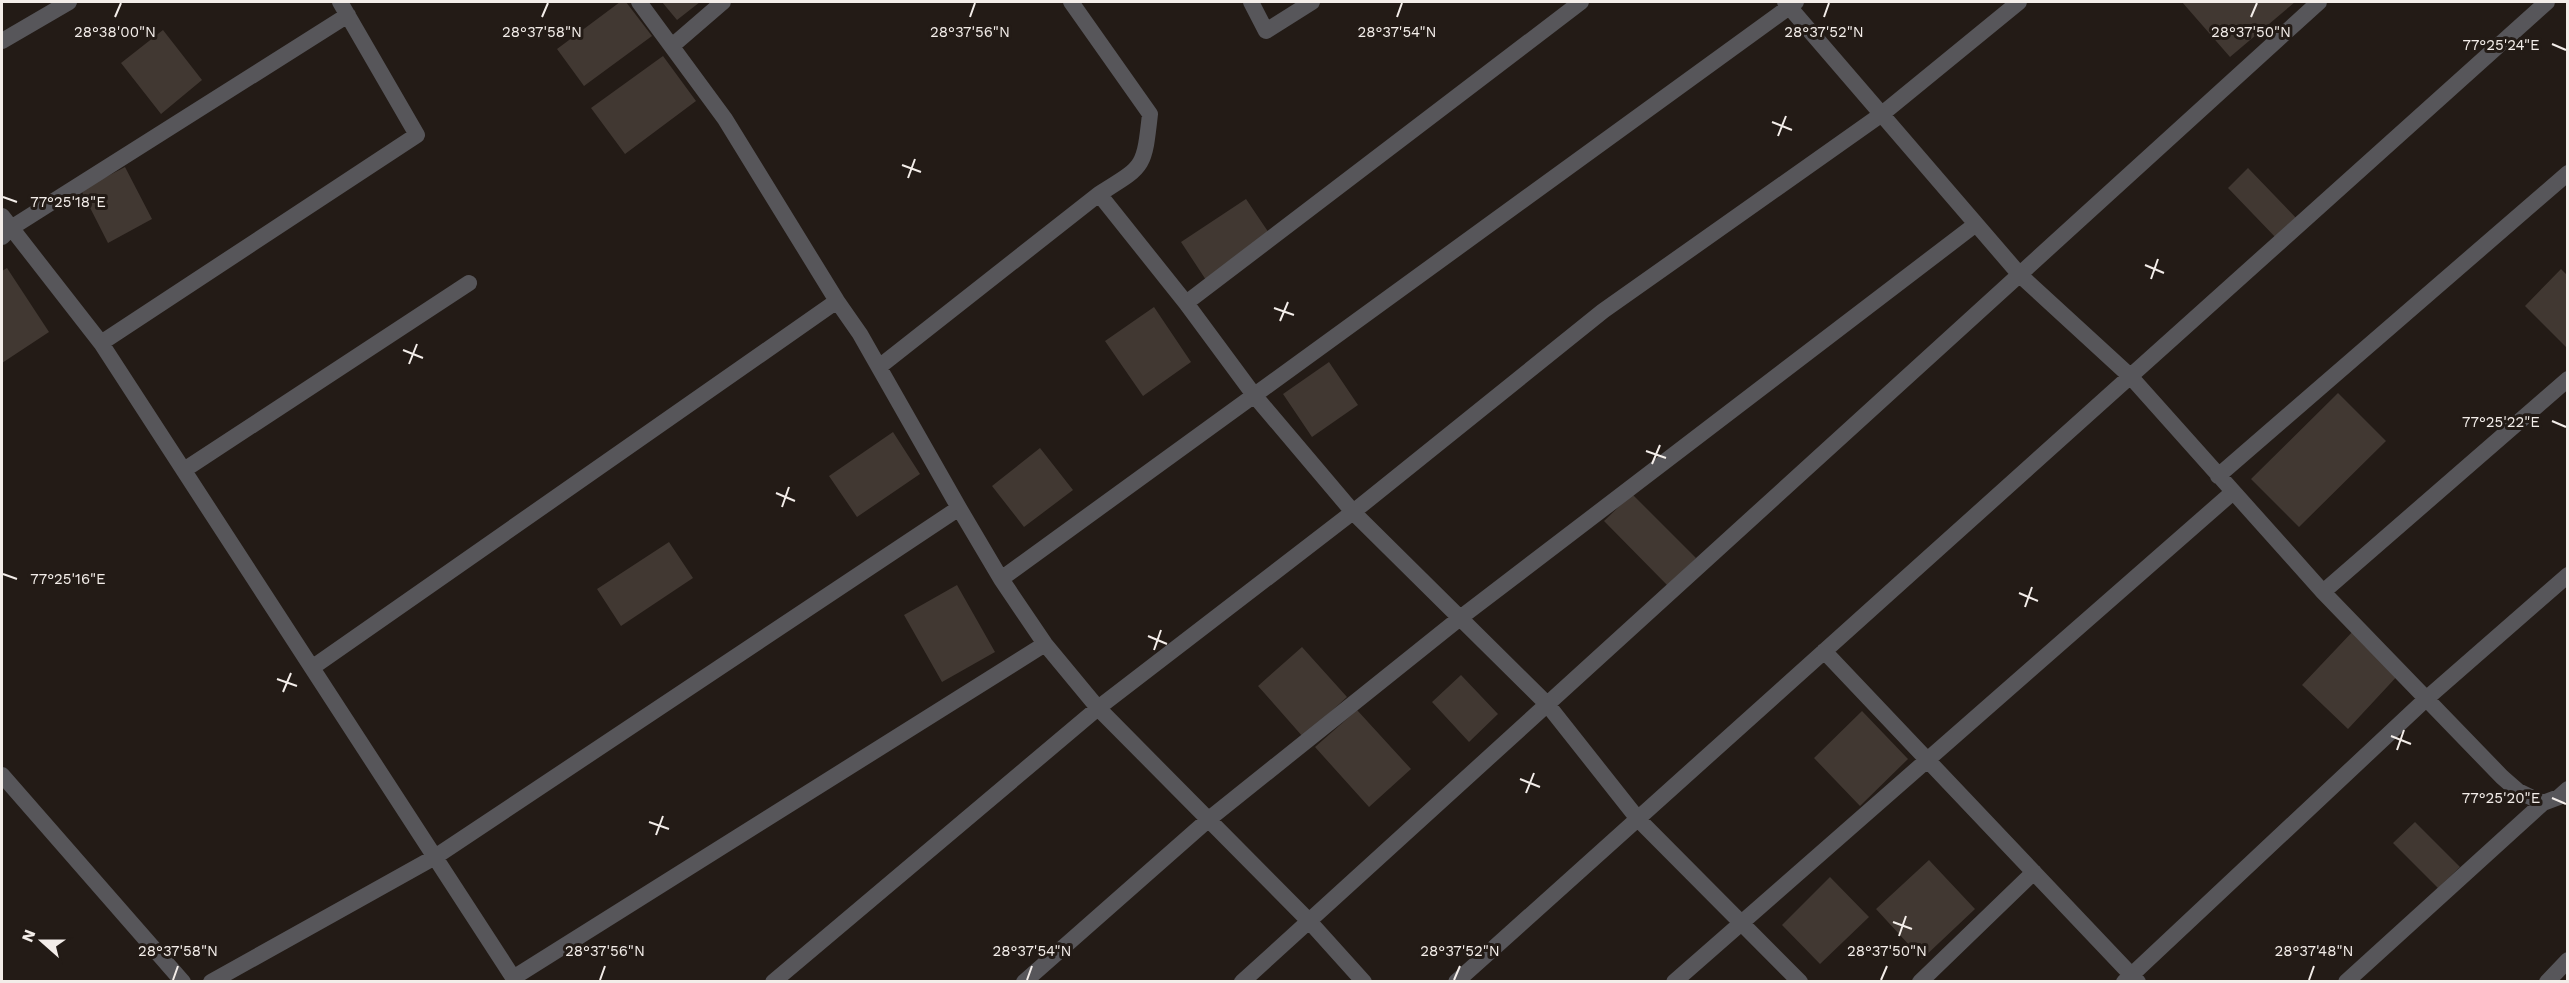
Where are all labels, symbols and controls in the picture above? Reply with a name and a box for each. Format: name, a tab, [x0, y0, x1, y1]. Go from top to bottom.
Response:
text: 28°38'00"N	[74, 23, 156, 41]
text: 28°37'58"N	[502, 23, 582, 41]
text: 28°37'56"N	[930, 23, 1010, 41]
text: 28°37'54"N	[1357, 23, 1437, 41]
text: 28°37'52"N	[1784, 23, 1864, 41]
text: 28°37'50"N	[2211, 23, 2291, 41]
text: 77°25'24"E	[2462, 36, 2540, 54]
text: 77°25'18"E	[30, 193, 106, 211]
text: 77°25'22"E	[2462, 413, 2540, 431]
text: 77°25'16"E	[30, 570, 106, 588]
text: 77°25'20"E	[2462, 789, 2540, 807]
north arrow	[12, 911, 72, 971]
text: N	[17, 927, 39, 945]
text: 28°37'58"N	[138, 942, 218, 960]
text: 28°37'56"N	[565, 942, 645, 960]
text: 28°37'54"N	[992, 942, 1072, 960]
text: 28°37'52"N	[1420, 942, 1500, 960]
text: 28°37'50"N	[1847, 942, 1927, 960]
text: 28°37'48"N	[2274, 942, 2354, 960]

